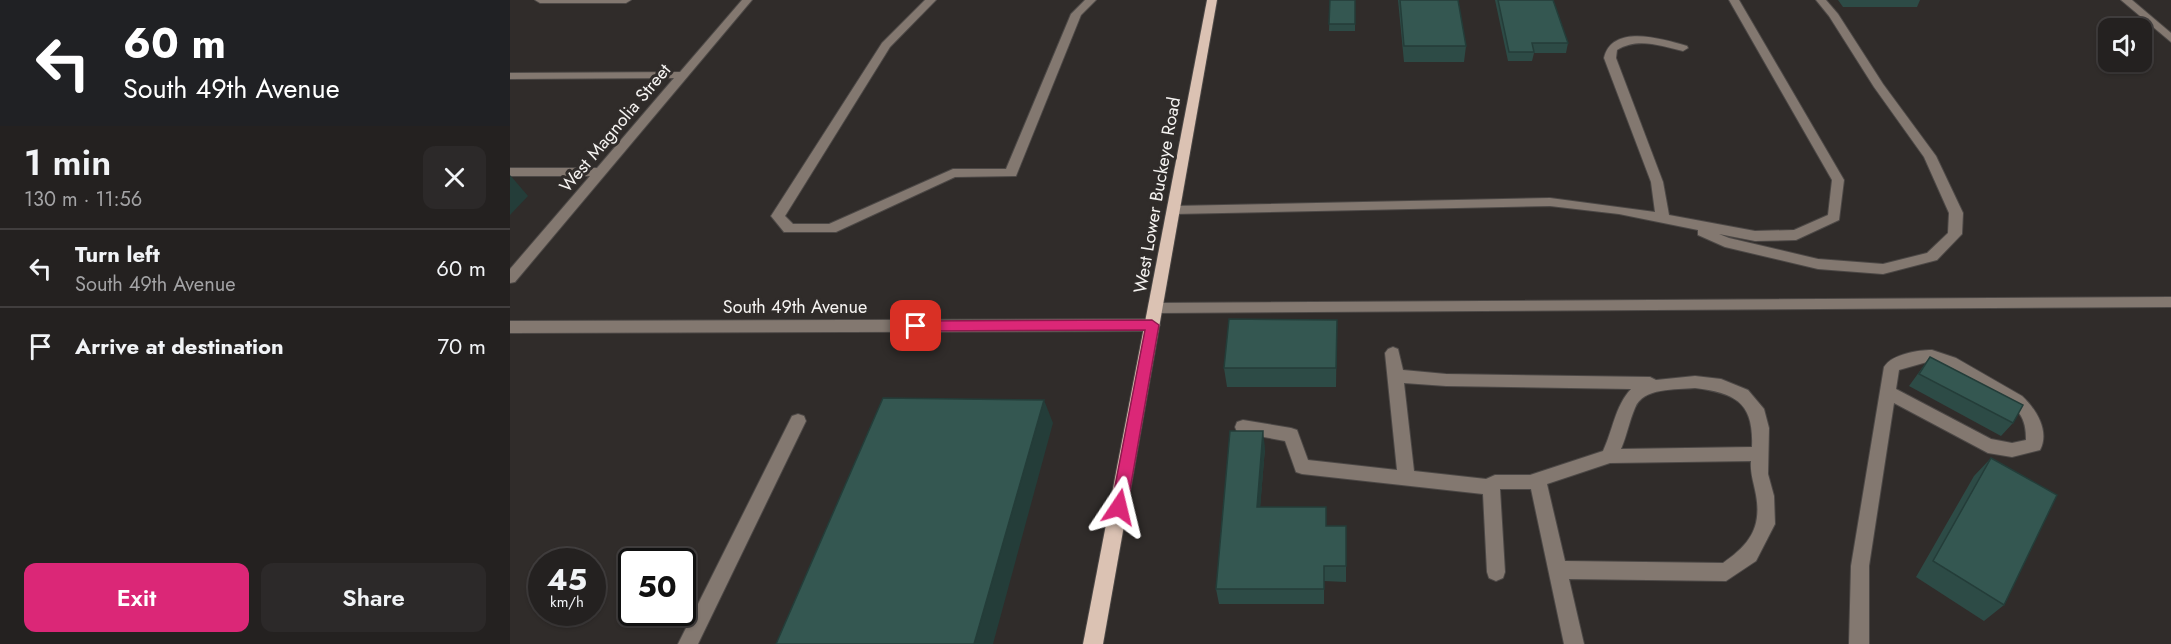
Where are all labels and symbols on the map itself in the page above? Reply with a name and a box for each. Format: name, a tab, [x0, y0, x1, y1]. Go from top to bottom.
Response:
street label: West Magnolia Street	[553, 57, 677, 198]
street label: West Lower Buckeye Road	[1127, 95, 1187, 295]
street label: South 49th Avenue	[723, 294, 867, 320]
pin	[890, 300, 941, 351]
position arrow	[1087, 475, 1151, 539]
speed limit sign: 50	[618, 548, 696, 626]

